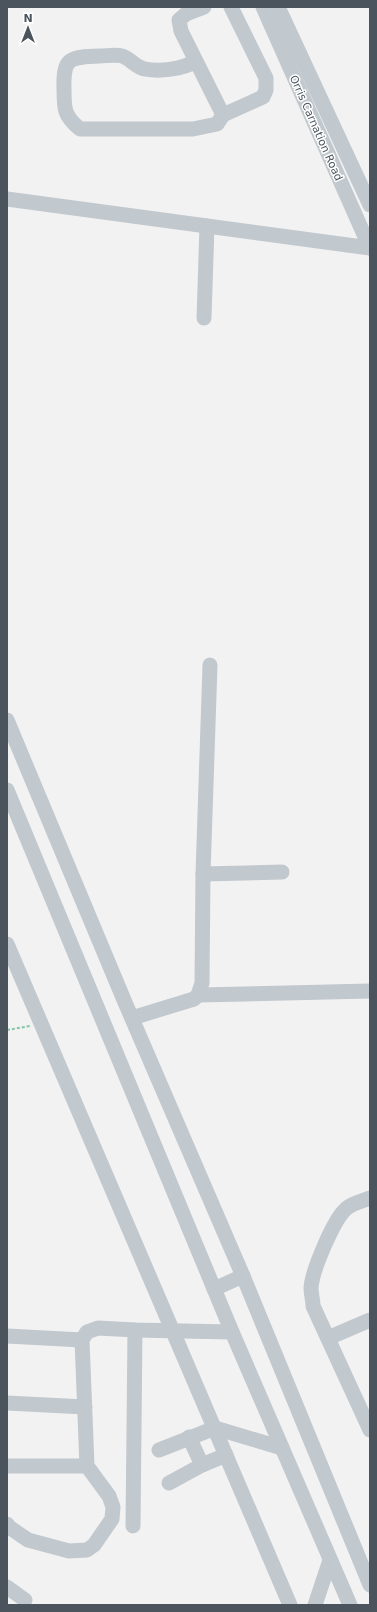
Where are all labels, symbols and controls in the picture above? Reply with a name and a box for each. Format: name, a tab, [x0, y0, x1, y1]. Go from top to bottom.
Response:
north arrow	[8, 8, 48, 48]
text: N	[23, 12, 33, 25]
street label: Orris Carnation Road	[287, 73, 345, 183]

